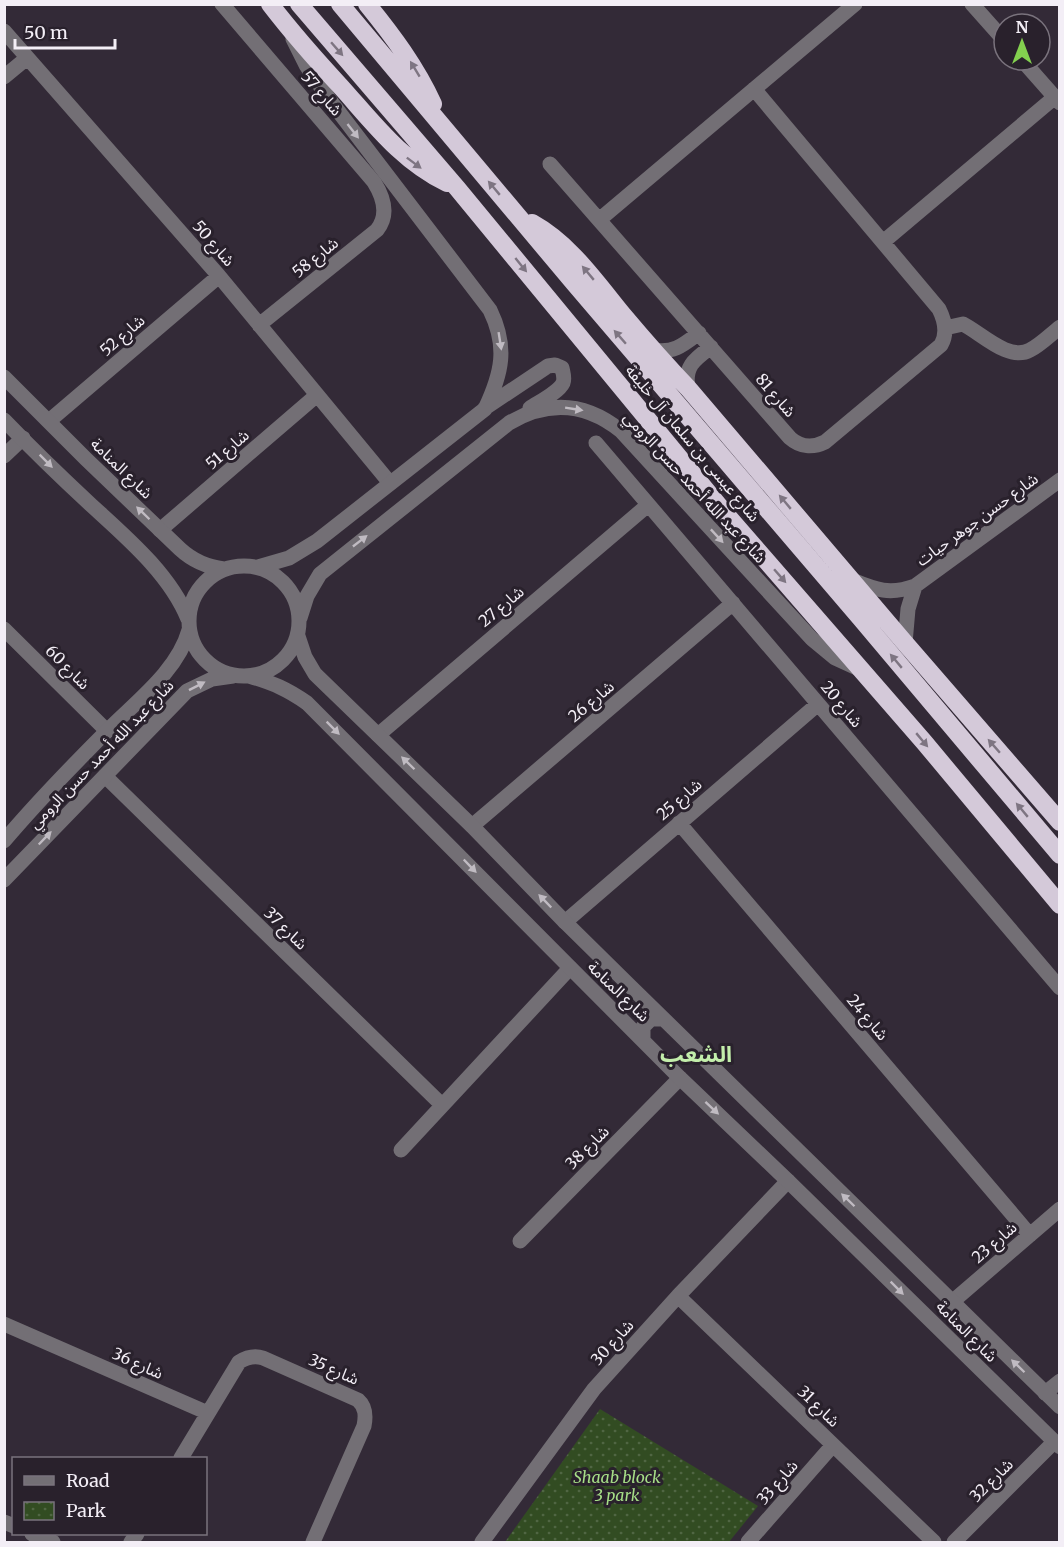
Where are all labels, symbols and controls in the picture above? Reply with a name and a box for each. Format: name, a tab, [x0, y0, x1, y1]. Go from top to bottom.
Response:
scale bar	[15, 12, 116, 50]
north arrow	[992, 12, 1052, 72]
text: N	[1016, 17, 1029, 37]
text: 50 m	[24, 21, 68, 44]
one-way arrow	[330, 41, 343, 56]
one-way arrow	[410, 60, 420, 77]
street label: شارع 57	[295, 67, 347, 121]
one-way arrow	[347, 123, 359, 138]
one-way arrow	[406, 157, 422, 169]
one-way arrow	[488, 180, 501, 196]
street label: شارع 50	[186, 216, 239, 272]
street label: شارع 58	[288, 232, 344, 284]
one-way arrow	[514, 257, 527, 273]
one-way arrow	[582, 265, 595, 281]
street label: شارع 52	[95, 310, 151, 362]
one-way arrow	[614, 330, 627, 345]
one-way arrow	[495, 331, 504, 350]
street label: شارع عيسى بن سلمان آل خليفة	[619, 361, 764, 527]
street label: شارع 81	[749, 369, 800, 423]
one-way arrow	[564, 405, 583, 414]
street label: شارع عبد الله أحمد حسن الرومي	[617, 407, 771, 569]
street label: شارع 51	[201, 425, 255, 475]
street label: شارع المنامة	[85, 434, 157, 505]
one-way arrow	[38, 454, 52, 468]
street label: شارع حسن جوهر حيات	[912, 468, 1044, 572]
one-way arrow	[779, 495, 792, 510]
one-way arrow	[137, 507, 151, 521]
one-way arrow	[710, 528, 724, 543]
one-way arrow	[353, 536, 368, 548]
one-way arrow	[773, 568, 786, 583]
street label: شارع 27	[474, 581, 530, 633]
street label: شارع 60	[39, 641, 94, 696]
one-way arrow	[890, 653, 903, 669]
street label: شارع عبد الله أحمد حسن الرومي	[24, 675, 180, 835]
street label: شارع 26	[564, 676, 620, 728]
street label: شارع 20	[815, 677, 867, 733]
one-way arrow	[188, 681, 206, 691]
one-way arrow	[325, 721, 340, 735]
one-way arrow	[915, 732, 928, 748]
one-way arrow	[988, 739, 1001, 754]
one-way arrow	[400, 756, 415, 770]
street label: شارع 25	[652, 774, 708, 826]
one-way arrow	[1016, 803, 1029, 818]
one-way arrow	[37, 831, 51, 845]
one-way arrow	[463, 859, 477, 874]
one-way arrow	[539, 895, 553, 909]
street label: شارع 37	[258, 903, 312, 956]
street label: شارع المنامة	[582, 957, 654, 1028]
street label: شارع 24	[841, 990, 893, 1046]
district label: الشعب	[660, 1040, 732, 1068]
one-way arrow	[704, 1101, 719, 1115]
street label: شارع 38	[561, 1121, 615, 1175]
one-way arrow	[842, 1194, 856, 1208]
street label: شارع 23	[967, 1217, 1023, 1269]
one-way arrow	[890, 1280, 904, 1294]
street label: شارع المنامة	[930, 1296, 1002, 1368]
street label: شارع 30	[586, 1315, 640, 1371]
street label: شارع 36	[108, 1343, 167, 1386]
street label: شارع 35	[305, 1349, 362, 1392]
one-way arrow	[1011, 1360, 1025, 1374]
street label: شارع 31	[792, 1381, 844, 1433]
street label: شارع 32	[965, 1454, 1019, 1508]
street label: شارع 33	[752, 1456, 804, 1510]
legend	[12, 1457, 207, 1535]
park label: Shaab block 3 park	[573, 1467, 661, 1505]
text: Road	[66, 1469, 110, 1492]
text: Park	[66, 1499, 107, 1522]

